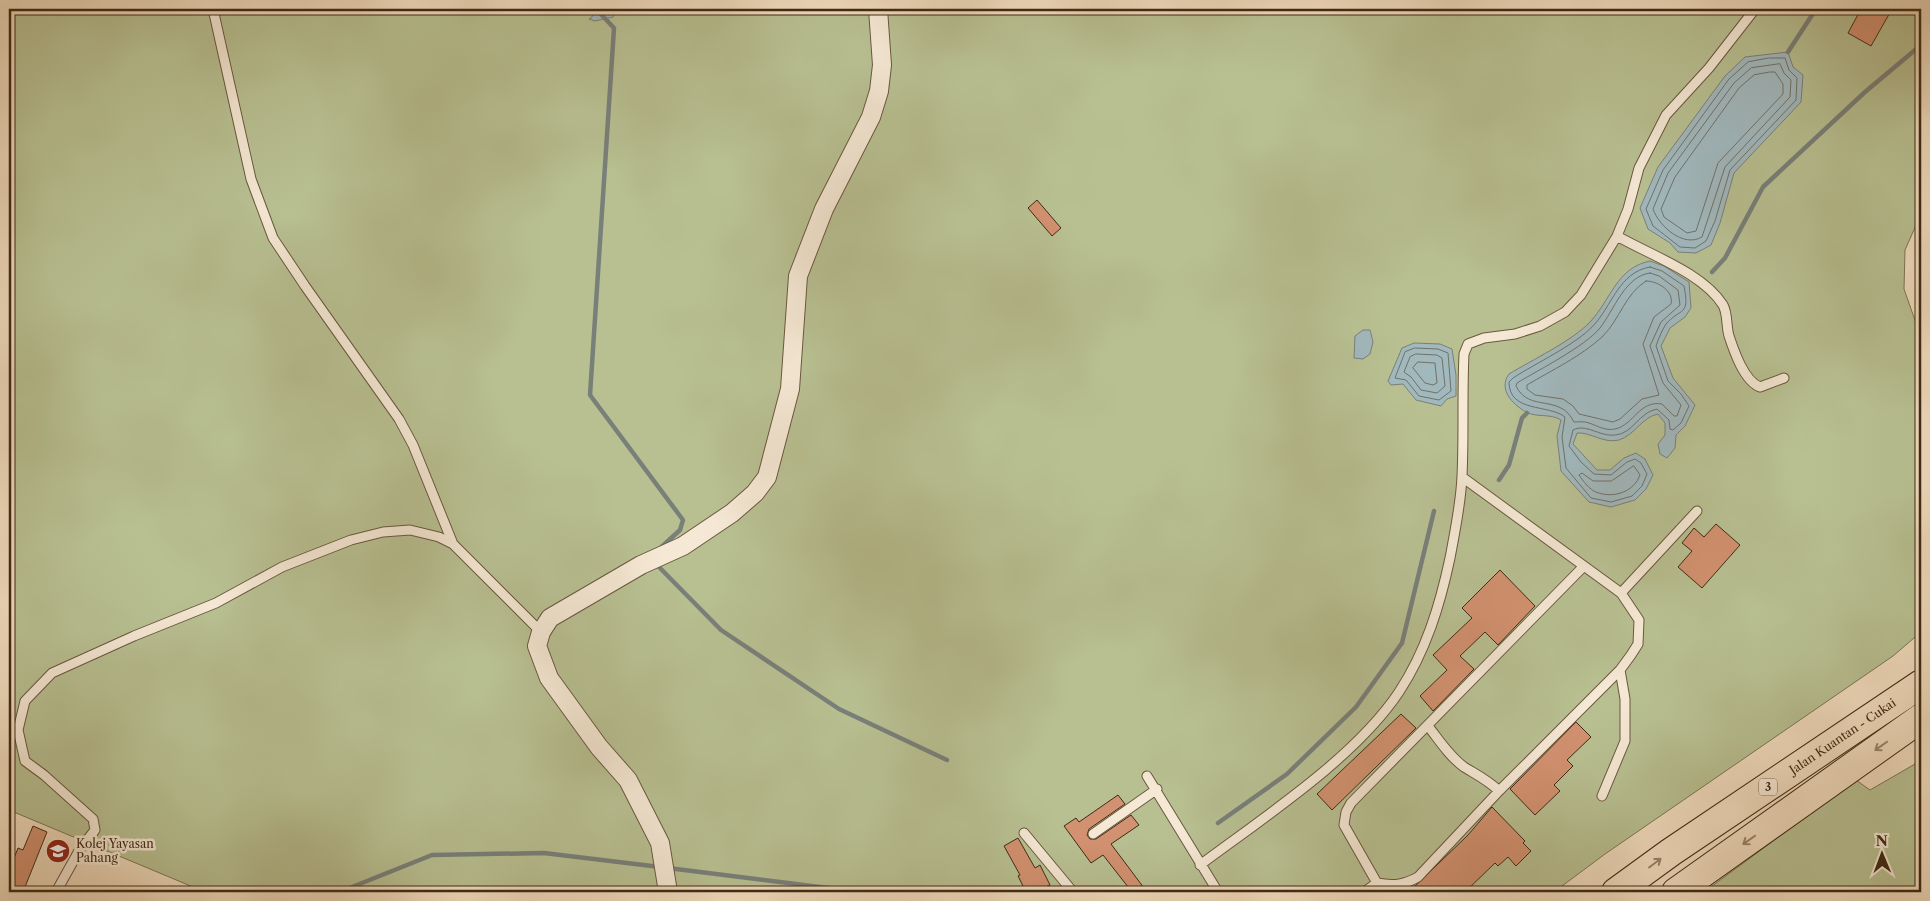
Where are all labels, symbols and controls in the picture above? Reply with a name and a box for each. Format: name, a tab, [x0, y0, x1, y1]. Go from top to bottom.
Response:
street label: Jalan Kuantan - Cukai	[1785, 695, 1899, 778]
one-way arrow	[1875, 741, 1889, 751]
road number: 3	[1759, 779, 1777, 796]
north arrow	[1858, 828, 1908, 878]
text: N	[1876, 832, 1888, 850]
one-way arrow	[1742, 835, 1756, 845]
place label: Kolej Yayasan Pahang	[76, 836, 154, 865]
school or university icon: Kolej Yayasan Pahang	[45, 838, 71, 864]
one-way arrow	[1648, 858, 1662, 868]

